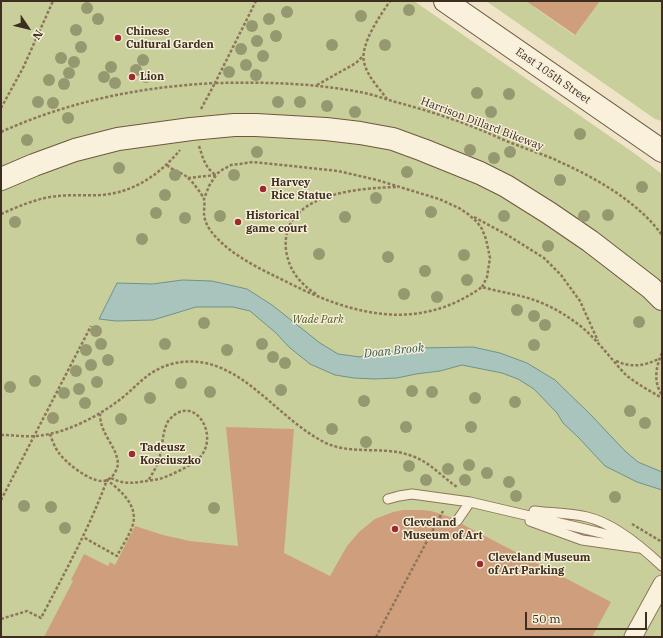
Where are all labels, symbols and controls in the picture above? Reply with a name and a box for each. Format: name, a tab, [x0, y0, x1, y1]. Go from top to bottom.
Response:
north arrow	[8, 8, 48, 48]
place label: Chinese Cultural Garden	[126, 25, 214, 51]
text: N	[30, 27, 46, 42]
marker: Chinese Cultural Garden	[113, 33, 123, 43]
street label: East 105th Street	[513, 45, 593, 107]
place label: Lion	[140, 70, 164, 84]
marker: Lion	[127, 72, 137, 82]
street label: Harrison Dillard Bikeway	[419, 95, 545, 153]
place label: Harvey Rice Statue	[271, 176, 332, 202]
marker: Harvey Rice Statue	[258, 184, 268, 194]
place label: Historical game court	[246, 209, 307, 235]
marker: Historical game court	[233, 217, 243, 227]
park label: Wade Park	[292, 313, 344, 327]
water label: Doan Brook	[363, 341, 425, 361]
place label: Tadeusz Kosciuszko	[140, 441, 201, 467]
marker: Tadeusz Kosciuszko	[127, 449, 137, 459]
place label: Cleveland Museum of Art	[403, 516, 483, 542]
marker: Cleveland Museum of Art	[390, 524, 400, 534]
place label: Cleveland Museum of Art Parking	[488, 551, 591, 577]
marker: Cleveland Museum of Art Parking	[475, 559, 485, 569]
scale bar	[527, 604, 649, 630]
text: 50 m	[532, 611, 561, 626]

